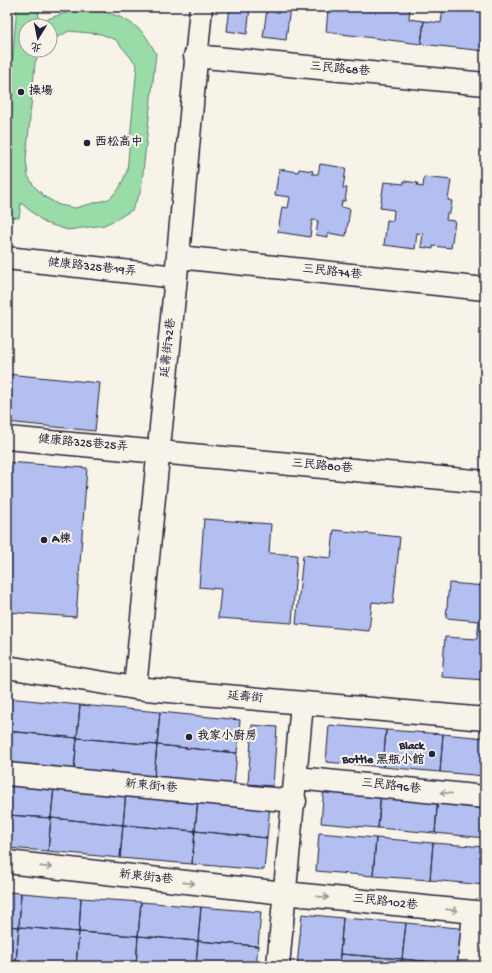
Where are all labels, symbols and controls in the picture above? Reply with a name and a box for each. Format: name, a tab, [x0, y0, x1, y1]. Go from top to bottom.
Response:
north arrow	[18, 18, 58, 58]
text: 北	[30, 39, 43, 53]
street label: 三民路68巷	[309, 59, 371, 80]
place label: 操場	[29, 84, 53, 99]
marker: 操場	[16, 87, 26, 97]
place label: 西松高中	[95, 135, 143, 150]
marker: 西松高中	[82, 138, 92, 148]
street label: 健康路325巷19弄	[47, 255, 137, 280]
street label: 三民路74巷	[301, 262, 363, 283]
street label: 延壽街72巷	[158, 317, 179, 379]
street label: 健康路325巷25弄	[37, 432, 129, 455]
street label: 三民路80巷	[291, 456, 353, 477]
place label: A棟	[51, 532, 72, 547]
marker: A棟	[39, 535, 49, 545]
street label: 延壽街	[226, 688, 264, 707]
place label: 我家小廚房	[197, 729, 257, 744]
marker: 我家小廚房	[184, 732, 194, 742]
place label: Black Bottle 黑瓶小館	[341, 740, 426, 768]
marker: Black Bottle 黑瓶小館	[427, 749, 437, 759]
street label: 三民路96巷	[360, 776, 422, 797]
street label: 新東街1巷	[124, 777, 178, 796]
one-way arrow	[440, 789, 453, 797]
one-way arrow	[39, 863, 52, 871]
street label: 新東街3巷	[118, 867, 174, 888]
one-way arrow	[182, 879, 195, 887]
street label: 三民路102巷	[352, 892, 418, 913]
one-way arrow	[316, 893, 329, 901]
one-way arrow	[445, 906, 458, 913]

